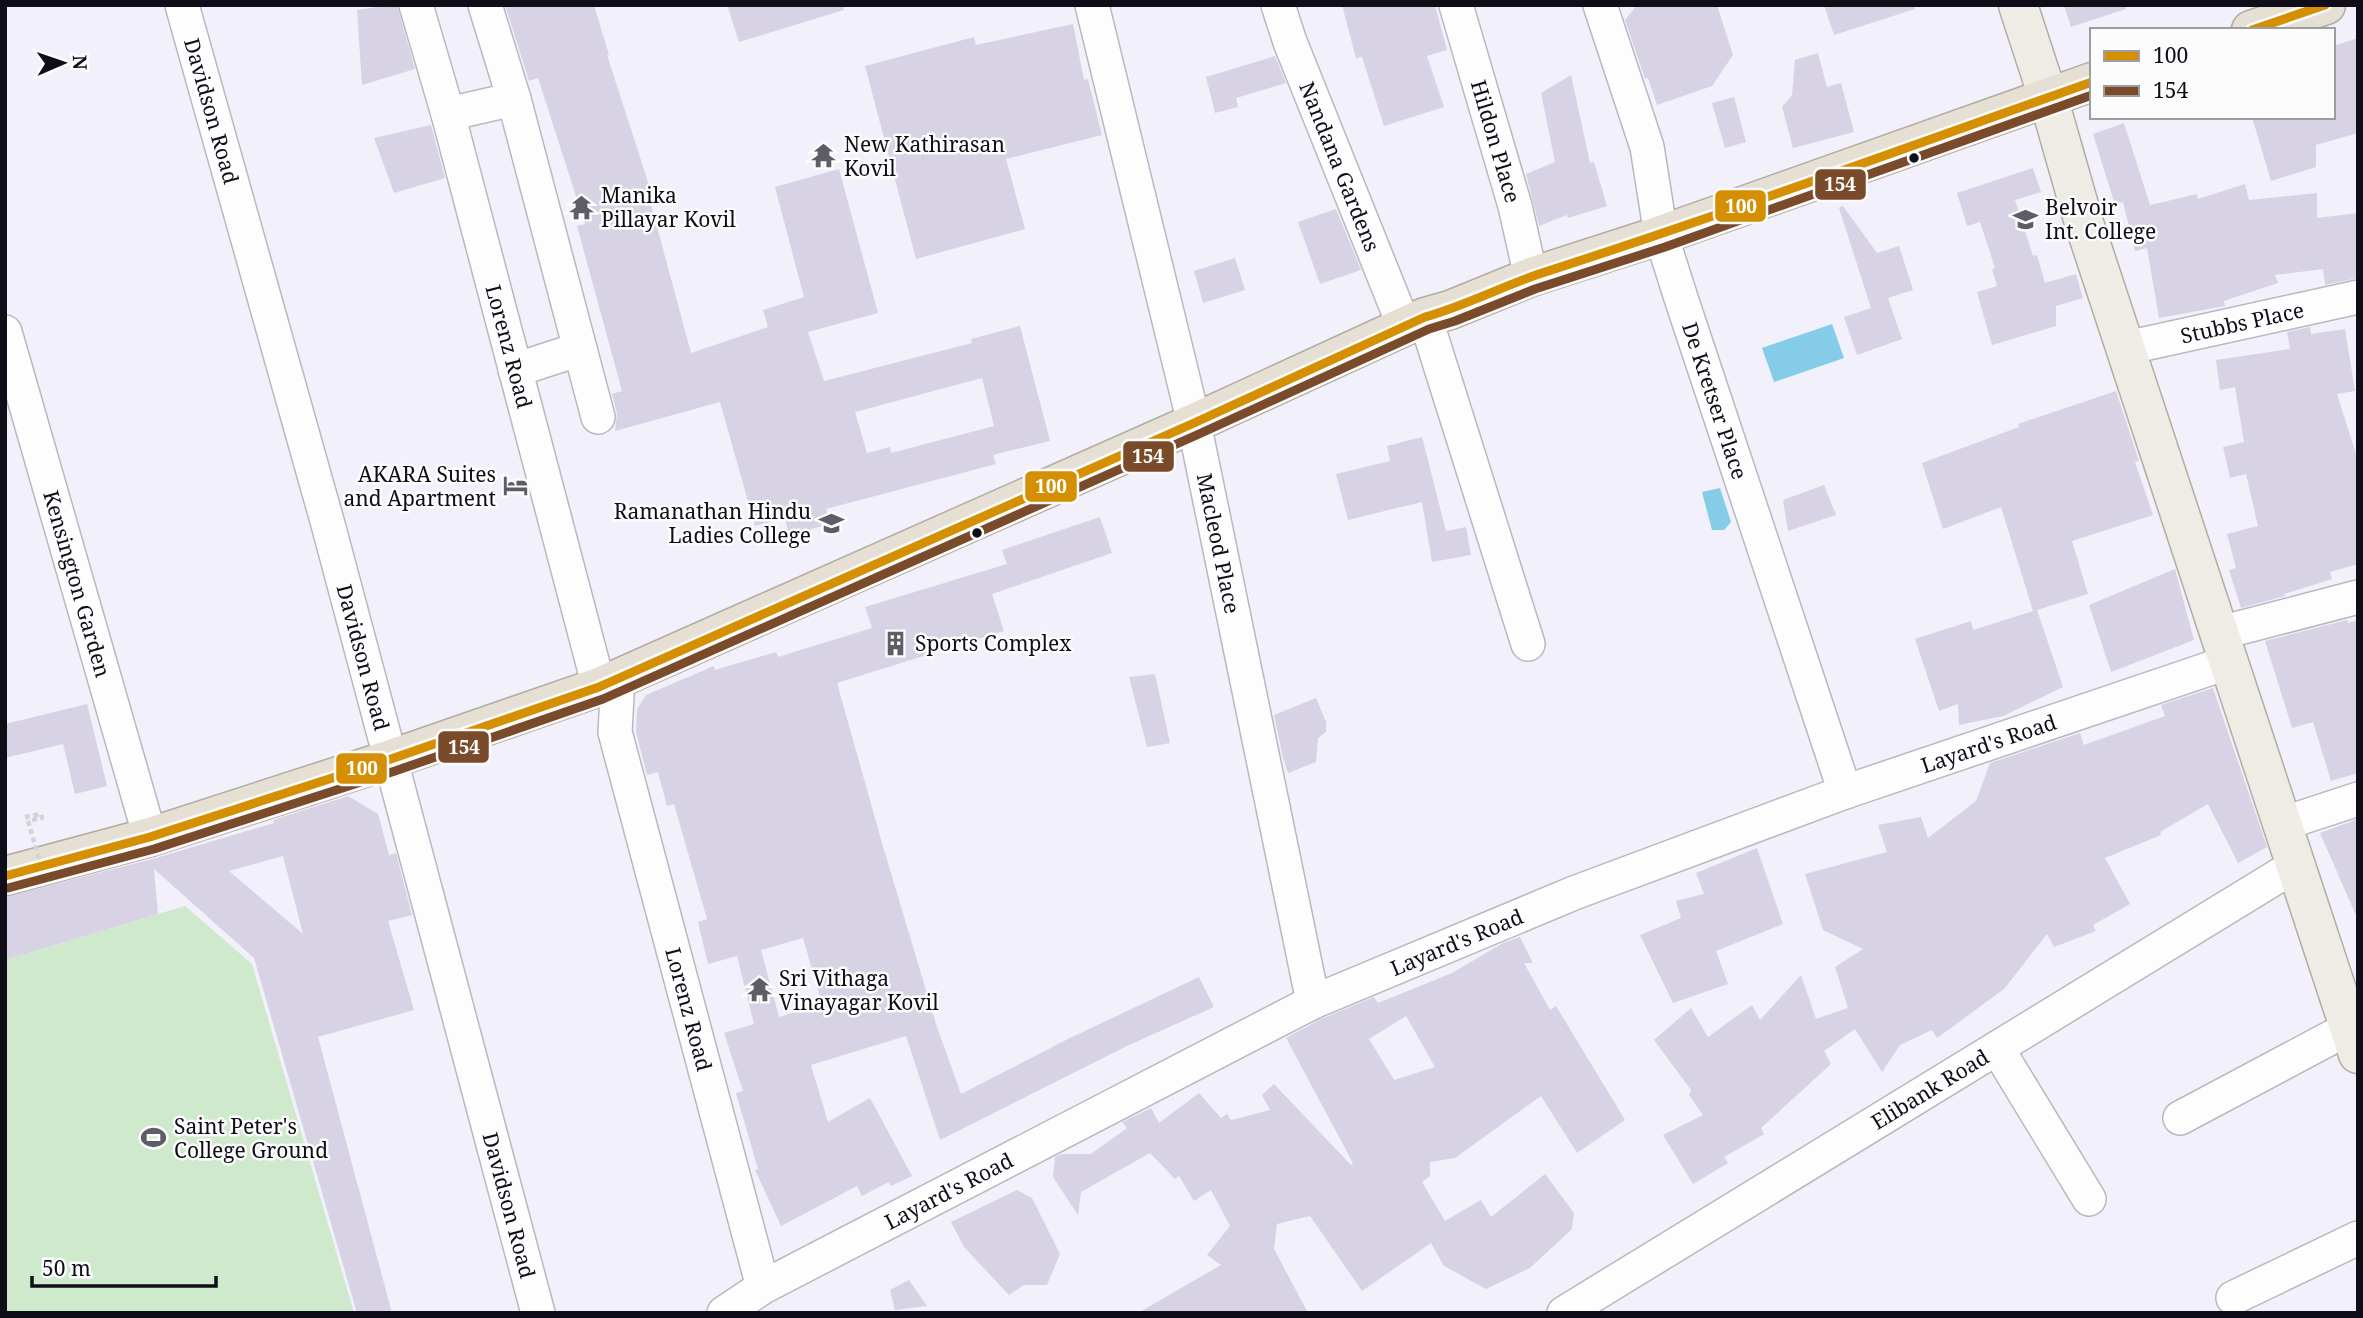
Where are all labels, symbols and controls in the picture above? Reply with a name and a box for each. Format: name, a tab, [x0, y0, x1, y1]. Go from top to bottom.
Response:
north arrow	[28, 28, 98, 98]
legend	[2090, 28, 2335, 119]
street label: Davidson Road	[178, 35, 246, 187]
text: 100	[2153, 41, 2188, 69]
text: N	[67, 54, 93, 70]
text: 154	[2153, 76, 2188, 104]
street label: Nandana Gardens	[1293, 77, 1387, 256]
street label: Hildon Place	[1465, 77, 1527, 206]
place label: New Kathirasan Kovil	[844, 130, 1005, 182]
temple icon: New Kathirasan Kovil	[810, 142, 838, 170]
unlabelled marker	[1907, 151, 1921, 165]
line badge: 154	[1814, 168, 1867, 201]
text: 154	[1824, 171, 1856, 197]
place label: Manika Pillayar Kovil	[601, 181, 736, 233]
line badge: 100	[1714, 189, 1767, 223]
temple icon: Manika Pillayar Kovil	[567, 193, 595, 221]
text: 100	[1725, 193, 1757, 219]
place label: Belvoir Int. College	[2045, 193, 2156, 245]
school or university icon: Belvoir Int. College	[2011, 205, 2039, 233]
street label: Lorenz Road	[480, 282, 539, 411]
street label: Stubbs Place	[2178, 295, 2307, 350]
street label: De Kretser Place	[1676, 318, 1754, 483]
line badge: 154	[1122, 440, 1175, 473]
text: 154	[1132, 443, 1164, 469]
place label: AKARA Suites and Apartment	[343, 460, 496, 512]
line badge: 100	[1024, 470, 1078, 503]
street label: Macleod Place	[1191, 470, 1247, 616]
hotel icon: AKARA Suites and Apartment	[502, 472, 530, 500]
text: 100	[1035, 473, 1067, 499]
street label: Kensington Garden	[37, 487, 117, 681]
place label: Ramanathan Hindu Ladies College	[614, 497, 811, 549]
school or university icon: Ramanathan Hindu Ladies College	[817, 509, 845, 537]
unlabelled marker	[970, 526, 984, 540]
street label: Davidson Road	[331, 581, 396, 733]
building icon: Sports Complex	[881, 629, 909, 657]
place label: Sports Complex	[915, 629, 1072, 657]
street label: Layard's Road	[1917, 707, 2060, 779]
line badge: 154	[437, 730, 490, 764]
text: 154	[448, 734, 480, 760]
line badge: 100	[335, 752, 388, 785]
text: 100	[346, 755, 378, 781]
street label: Layard's Road	[1386, 902, 1527, 982]
street label: Lorenz Road	[659, 944, 719, 1074]
place label: Sri Vithaga Vinayagar Kovil	[779, 964, 939, 1016]
temple icon: Sri Vithaga Vinayagar Kovil	[745, 976, 773, 1004]
street label: Elibank Road	[1866, 1042, 1994, 1136]
place label: Saint Peter's College Ground	[174, 1112, 328, 1164]
sports icon: Saint Peter's College Ground	[140, 1124, 168, 1152]
street label: Davidson Road	[476, 1129, 542, 1281]
street label: Layard's Road	[880, 1146, 1018, 1236]
scale bar	[32, 1244, 215, 1288]
text: 50 m	[42, 1254, 91, 1282]

